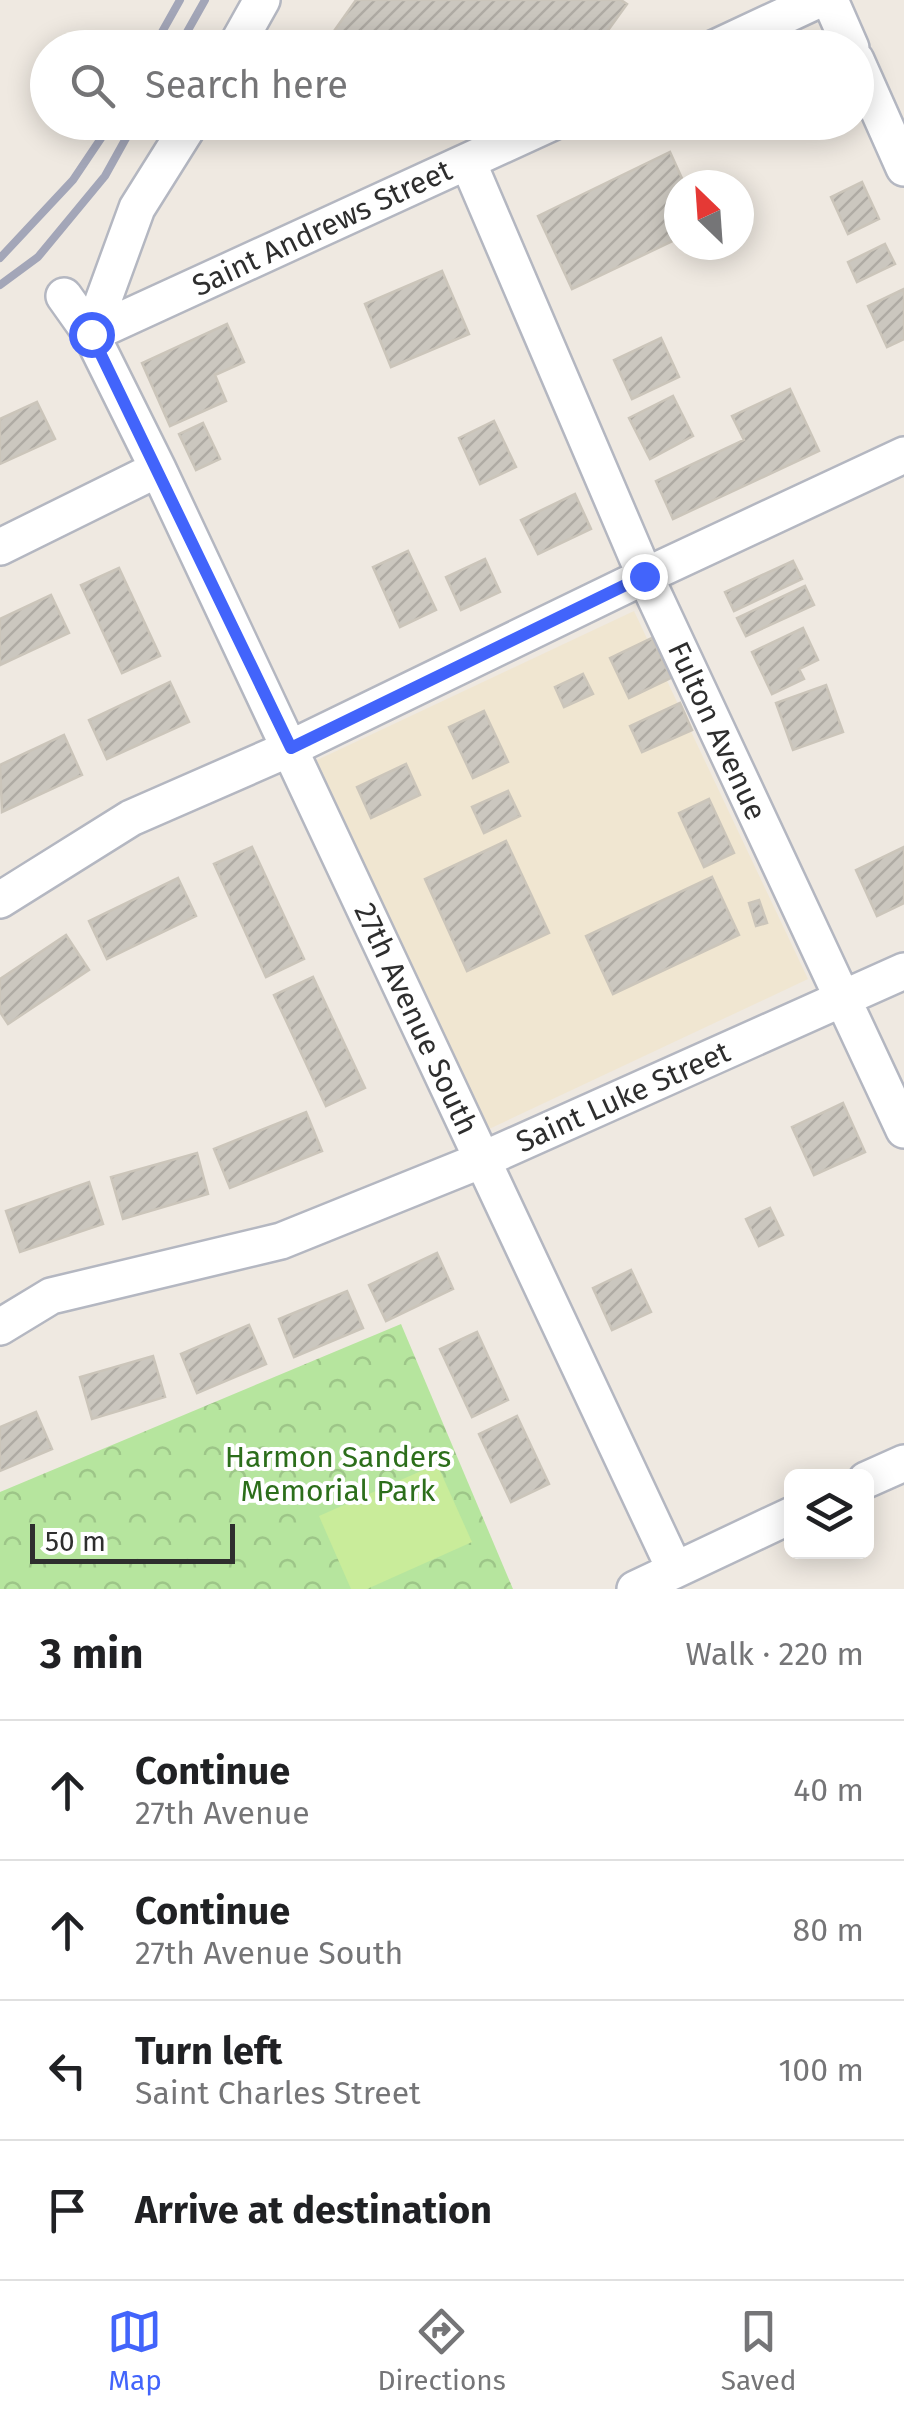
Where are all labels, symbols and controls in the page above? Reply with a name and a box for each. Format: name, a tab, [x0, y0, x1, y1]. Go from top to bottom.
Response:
search box	[30, 30, 874, 140]
icon: search	[65, 58, 120, 113]
text: Search here	[145, 62, 348, 108]
street label: Saint Andrews Street	[187, 152, 458, 304]
north arrow	[664, 170, 754, 260]
route start	[69, 312, 115, 358]
route end	[622, 554, 668, 600]
street label: Fulton Avenue	[660, 636, 774, 826]
street label: 27th Avenue South	[347, 897, 485, 1141]
street label: Saint Luke Street	[511, 1034, 736, 1160]
park label: Harmon Sanders Memorial Park	[225, 1439, 451, 1509]
map controls	[784, 1469, 874, 1559]
button: layers	[784, 1469, 874, 1559]
scale bar	[30, 1519, 235, 1564]
text: 50 m	[45, 1525, 106, 1558]
text: 3 min	[40, 1629, 143, 1679]
text: Walk · 220 m	[686, 1635, 864, 1673]
text: Continue	[135, 1748, 290, 1794]
icon: ahead	[40, 1763, 95, 1818]
text: 40 m	[793, 1771, 864, 1809]
text: 27th Avenue	[135, 1794, 310, 1832]
text: Continue	[135, 1888, 290, 1934]
icon: ahead	[40, 1903, 95, 1958]
text: 80 m	[793, 1911, 864, 1949]
text: 27th Avenue South	[135, 1934, 403, 1972]
text: Turn left	[135, 2028, 282, 2074]
icon: left	[40, 2043, 95, 2098]
text: 100 m	[779, 2051, 864, 2089]
text: Saint Charles Street	[135, 2074, 421, 2112]
icon: arrive	[40, 2183, 95, 2238]
text: Arrive at destination	[135, 2187, 492, 2233]
tab: Map	[107, 2304, 162, 2397]
tab: Directions	[377, 2304, 506, 2397]
tab: Saved	[721, 2304, 797, 2397]

